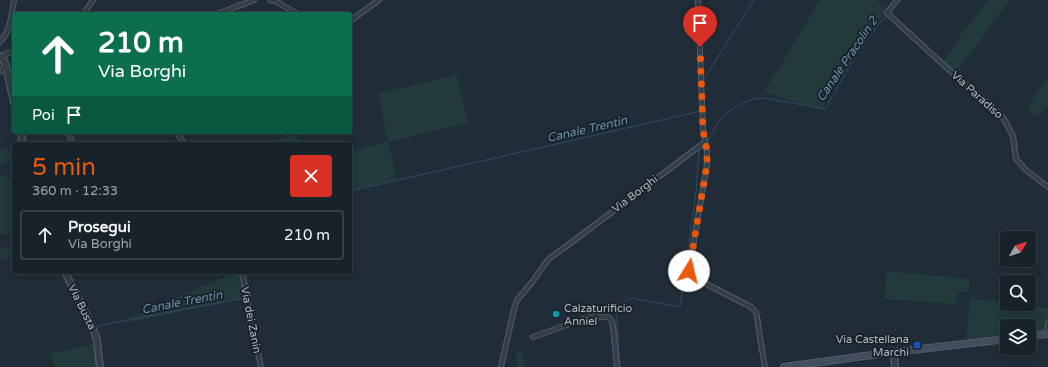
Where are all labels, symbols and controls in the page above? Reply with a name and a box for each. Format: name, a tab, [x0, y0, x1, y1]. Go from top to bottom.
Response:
pin	[683, 6, 717, 47]
icon: arrive	[689, 12, 711, 34]
water label: Canale Pracolin 2	[814, 13, 881, 104]
text: 210 m	[98, 26, 184, 60]
icon: ahead	[32, 28, 84, 80]
text: Via Borghi	[98, 60, 186, 82]
street label: Via Paradiso	[949, 69, 1006, 122]
icon: arrive	[63, 104, 85, 126]
text: Poi	[32, 106, 55, 124]
water label: Canale Trentin	[546, 113, 629, 145]
text: 5 min	[32, 153, 96, 182]
button: close	[290, 155, 332, 197]
street label: Via Borghi	[610, 173, 660, 215]
text: 360 m · 12:33	[32, 183, 118, 199]
text: Prosegui	[68, 218, 131, 236]
icon: ahead	[34, 224, 56, 246]
text: 210 m	[284, 226, 330, 244]
north arrow	[1000, 231, 1036, 267]
map controls	[1000, 231, 1036, 355]
text: Via Borghi	[68, 236, 132, 252]
position arrow	[668, 250, 710, 292]
button: search	[1000, 275, 1036, 311]
street label: Via Busta	[65, 282, 99, 332]
street label: Via dei Zanin	[238, 286, 264, 354]
water label: Canale Trentin	[140, 287, 224, 317]
place label: Calzaturificio Anniel	[564, 302, 633, 328]
marker: Calzaturificio Anniel	[551, 309, 561, 319]
button: layers	[1000, 319, 1036, 355]
place label: Via Castellana Marchi	[836, 333, 909, 359]
marker: Via Castellana Marchi	[912, 340, 922, 350]

